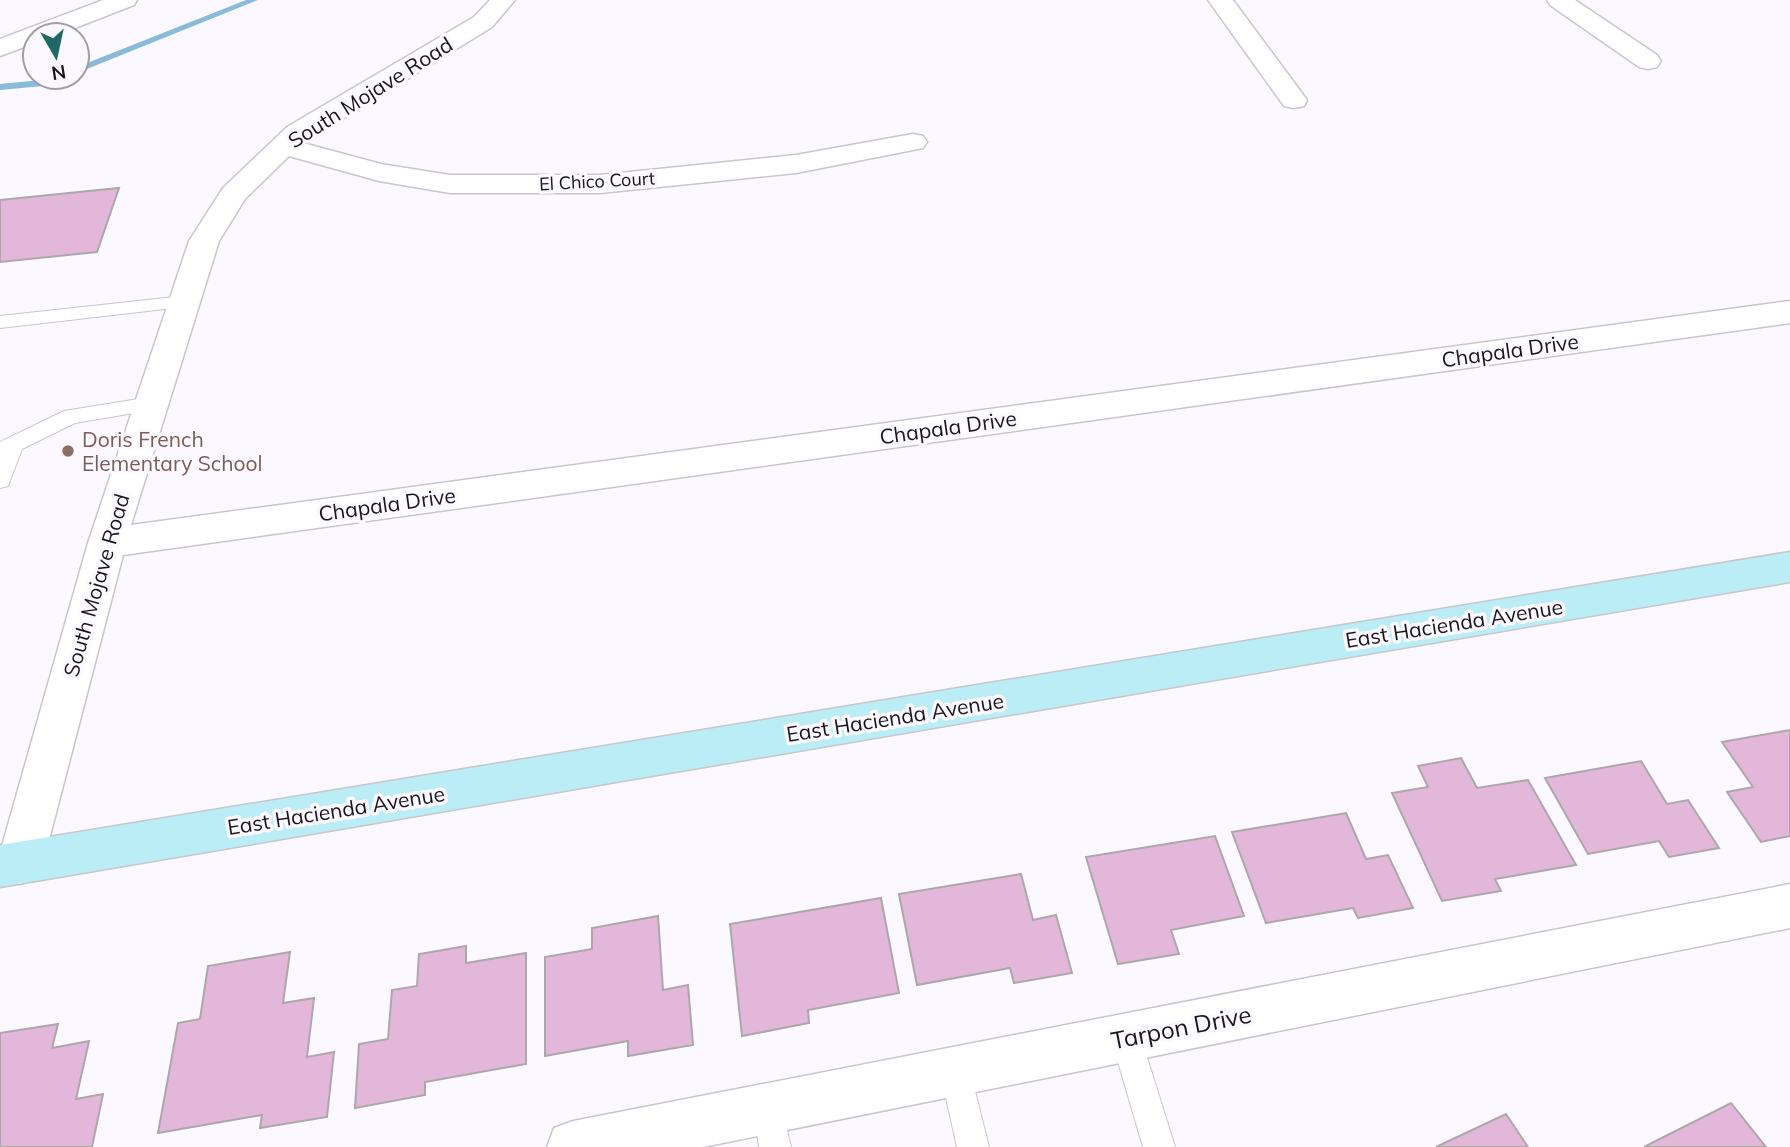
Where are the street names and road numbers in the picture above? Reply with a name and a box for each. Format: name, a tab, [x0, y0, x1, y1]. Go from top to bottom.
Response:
street label: South Mojave Road	[283, 31, 457, 153]
street label: El Chico Court	[538, 166, 656, 196]
street label: Chapala Drive	[1440, 328, 1580, 372]
street label: Chapala Drive	[878, 405, 1018, 449]
street label: Chapala Drive	[317, 482, 457, 526]
street label: South Mojave Road	[57, 490, 135, 680]
street label: East Hacienda Avenue	[1344, 593, 1564, 653]
street label: East Hacienda Avenue	[785, 687, 1005, 747]
street label: East Hacienda Avenue	[226, 780, 446, 840]
street label: Tarpon Drive	[1108, 999, 1254, 1055]

